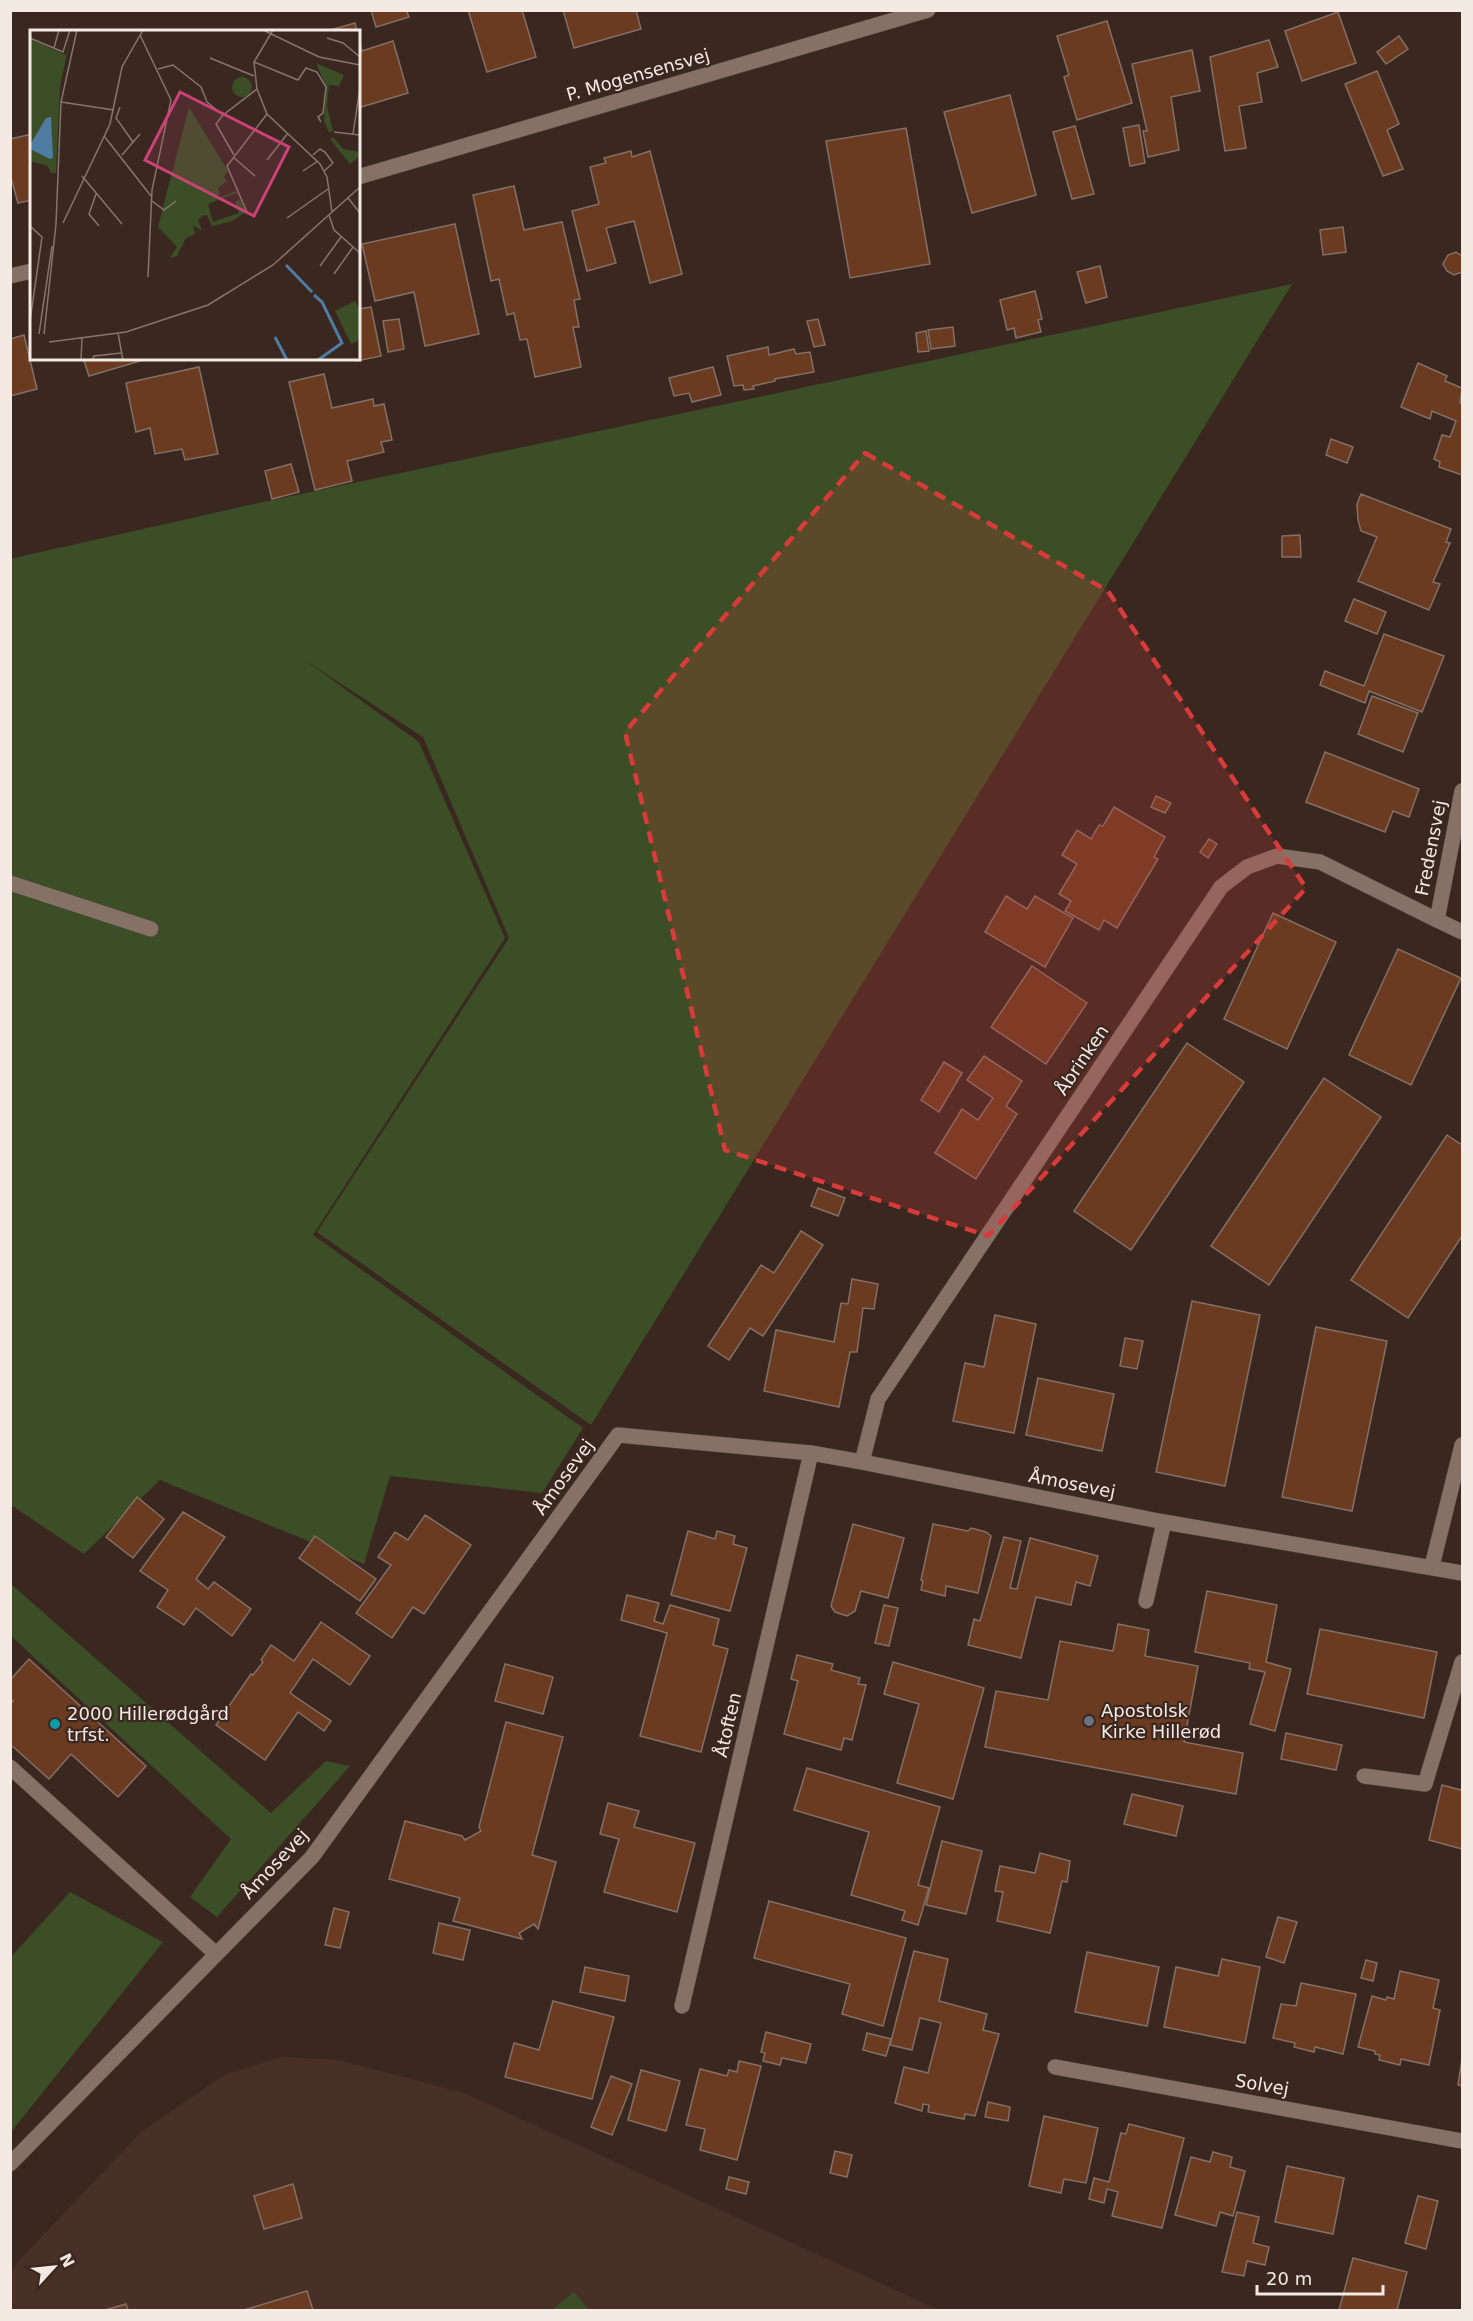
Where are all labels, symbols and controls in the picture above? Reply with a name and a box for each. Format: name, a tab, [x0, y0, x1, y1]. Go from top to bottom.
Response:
inset map	[30, 30, 360, 360]
street label: P. Mogensensvej	[564, 44, 712, 105]
street label: Fredensvej	[1411, 798, 1450, 898]
street label: Åbrinken	[1051, 1021, 1113, 1099]
street label: Åmosevej	[529, 1435, 598, 1518]
street label: Åmosevej	[1027, 1465, 1117, 1502]
street label: Åtoften	[710, 1690, 745, 1759]
place label: Apostolsk Kirke Hillerød	[1101, 1700, 1221, 1742]
place label: 2000 Hillerødgård trfst.	[67, 1703, 229, 1745]
marker: Apostolsk Kirke Hillerød	[1082, 1714, 1096, 1728]
marker: 2000 Hillerødgård trfst.	[48, 1717, 62, 1731]
street label: Åmosevej	[237, 1824, 312, 1903]
street label: Solvej	[1234, 2069, 1291, 2100]
north arrow	[24, 2237, 84, 2297]
text: N	[55, 2250, 78, 2271]
scale bar	[1257, 2258, 1383, 2296]
text: 20 m	[1266, 2268, 1312, 2289]

